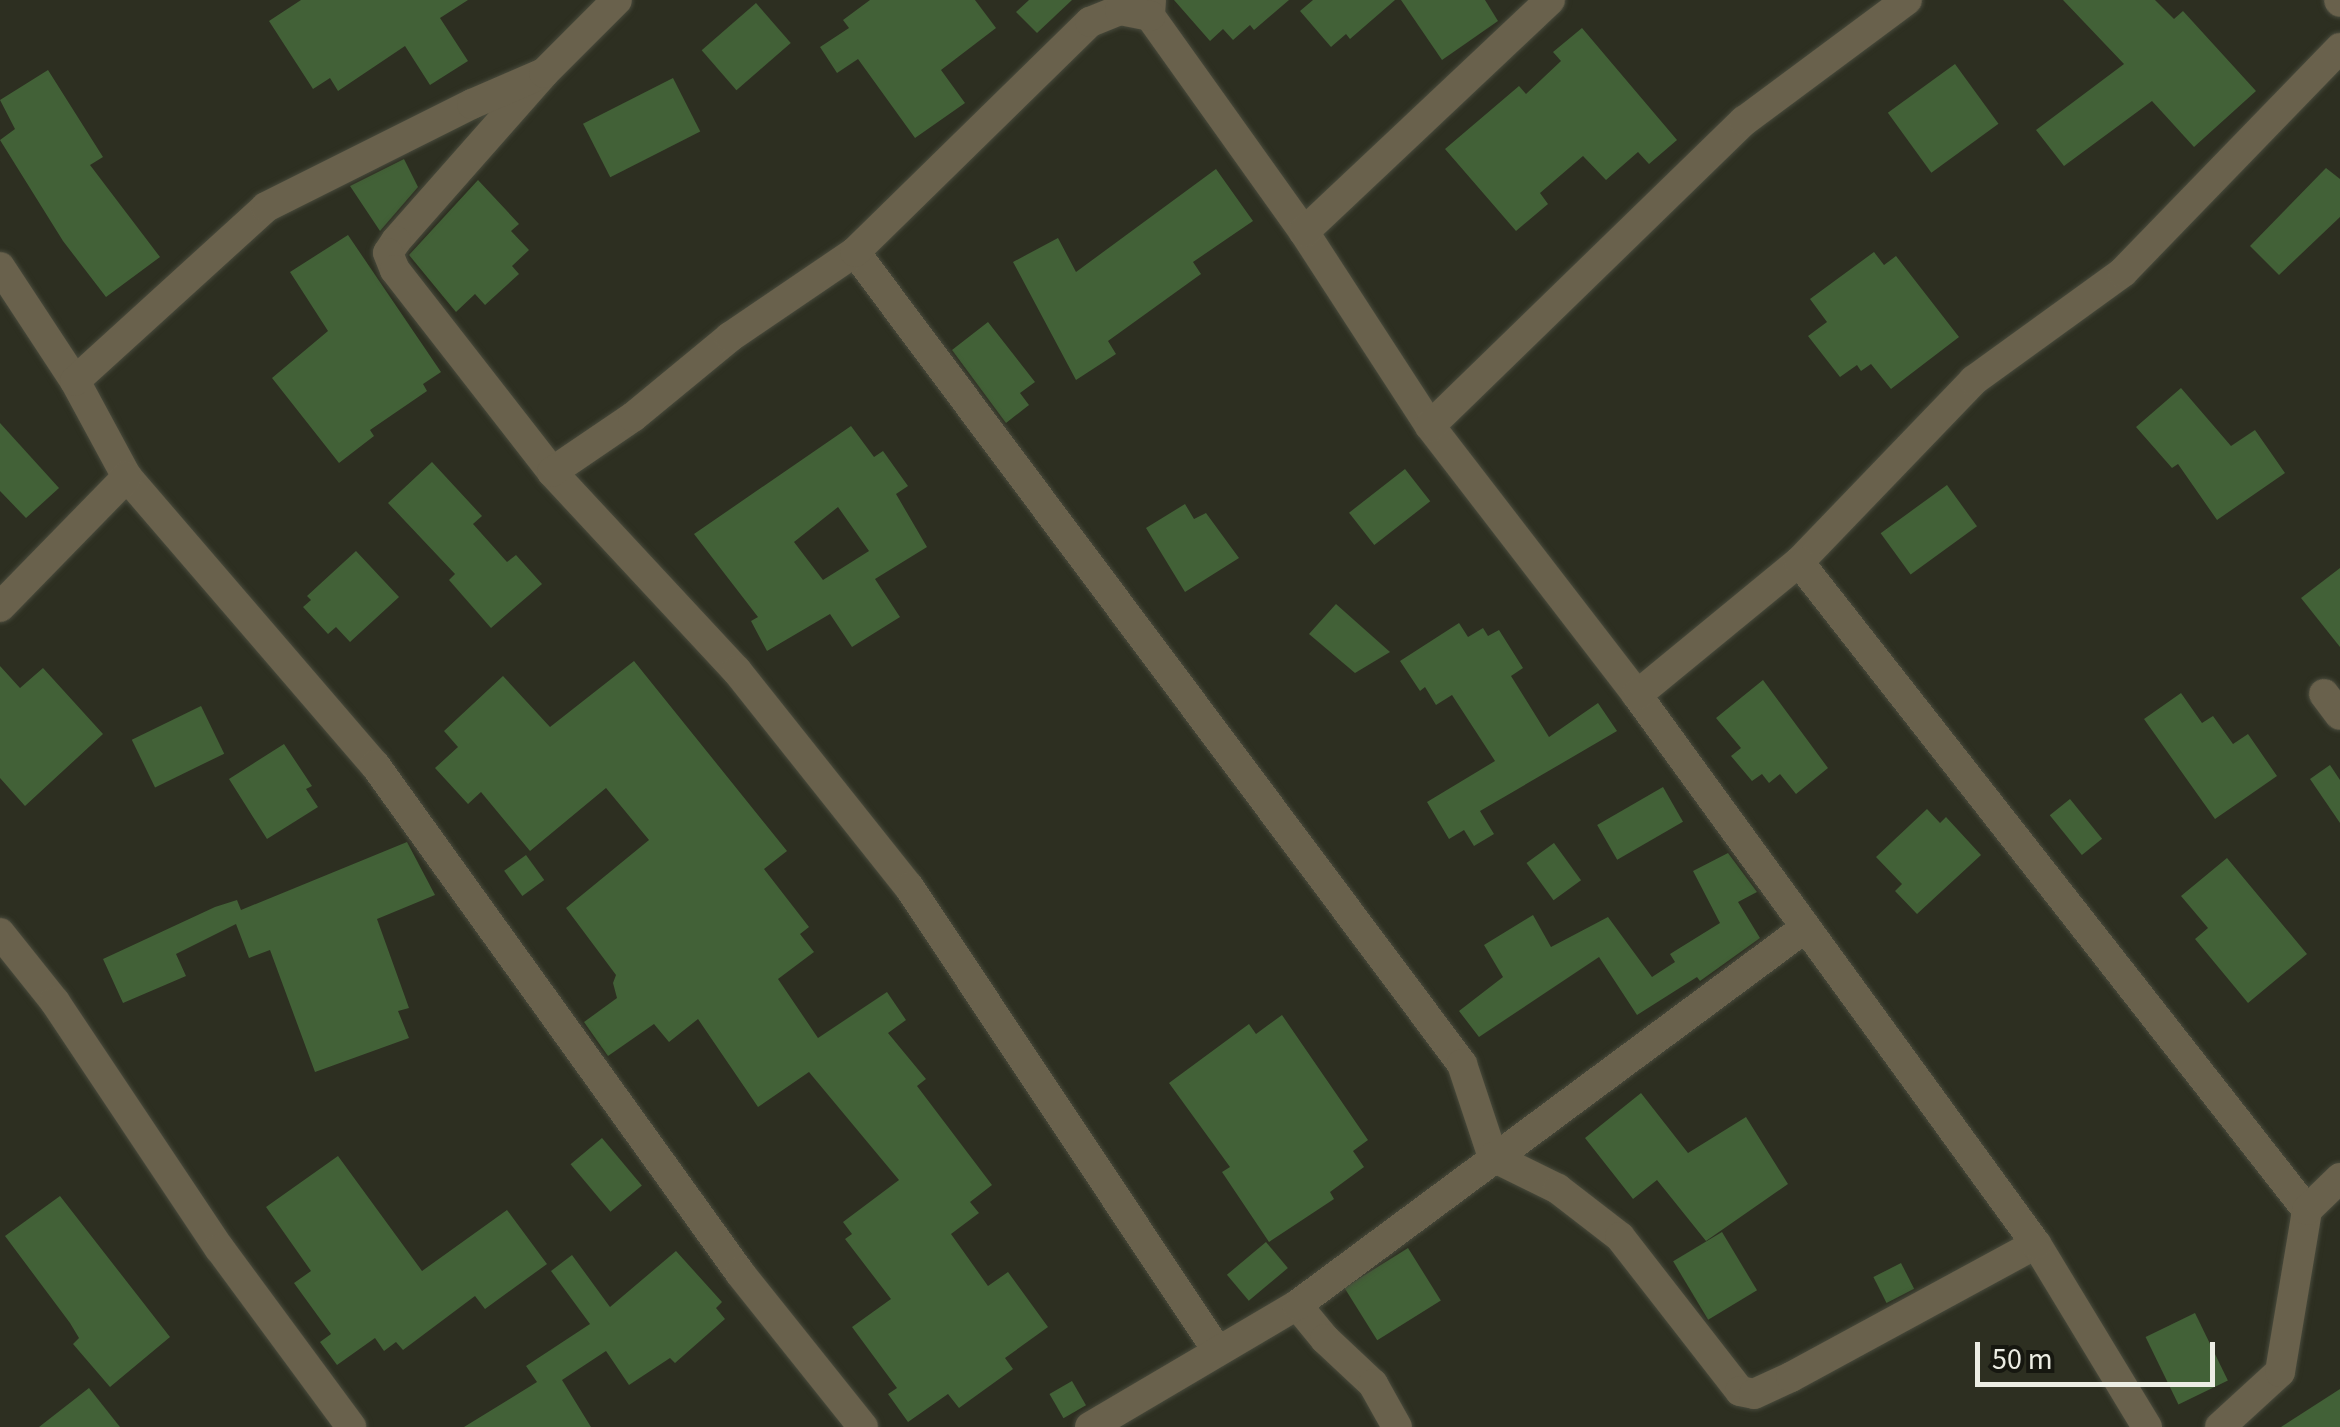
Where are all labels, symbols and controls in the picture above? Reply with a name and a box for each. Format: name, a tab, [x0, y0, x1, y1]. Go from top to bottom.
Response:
scale bar	[1980, 1322, 2220, 1384]
text: 50 m	[1992, 1338, 2053, 1381]

